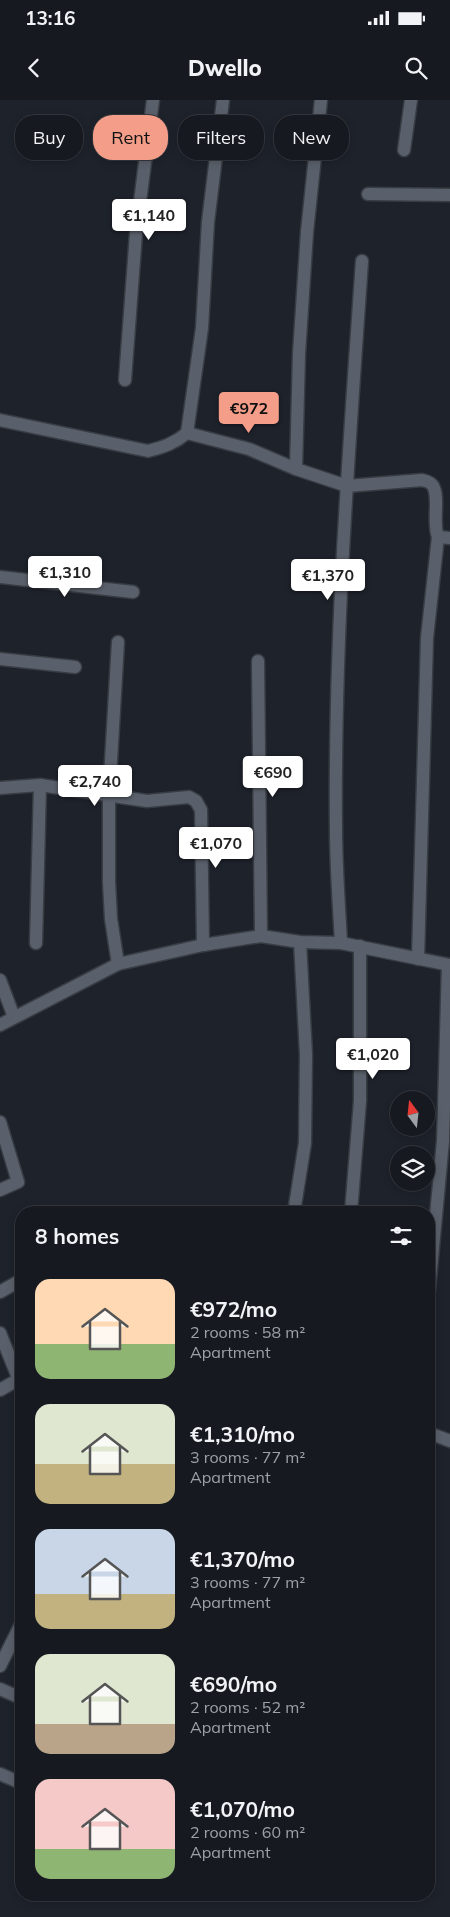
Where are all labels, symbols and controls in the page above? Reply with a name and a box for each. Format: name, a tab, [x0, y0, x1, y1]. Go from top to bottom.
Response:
text: 13:16	[25, 6, 75, 30]
icon: back	[20, 54, 48, 82]
text: Dwello	[188, 54, 262, 82]
icon: search	[402, 54, 430, 82]
chip: Buy	[15, 115, 83, 160]
chip: Rent	[93, 115, 168, 160]
chip: Filters	[178, 115, 264, 160]
chip: New	[274, 115, 349, 160]
pin: €1,140	[108, 198, 190, 241]
text: €1,140	[123, 205, 175, 225]
pin: €972	[219, 392, 279, 434]
text: €972	[230, 398, 268, 418]
pin: €1,310	[24, 556, 106, 598]
pin: €1,370	[287, 558, 369, 601]
text: €1,310	[39, 562, 91, 582]
text: €1,370	[302, 565, 354, 585]
pin: €690	[243, 756, 303, 798]
text: €690	[254, 762, 292, 782]
pin: €2,740	[54, 764, 136, 807]
text: €2,740	[69, 771, 121, 791]
pin: €1,070	[175, 826, 257, 869]
text: €1,070	[190, 833, 242, 853]
pin: €1,020	[332, 1038, 414, 1080]
text: €1,020	[347, 1044, 399, 1064]
north arrow	[390, 1091, 435, 1136]
map controls	[390, 1091, 435, 1191]
button: layers	[390, 1146, 435, 1191]
icon: filters	[387, 1222, 415, 1250]
text: 8 homes	[35, 1223, 119, 1249]
text: €972/mo	[190, 1296, 277, 1322]
icon: home	[75, 1299, 135, 1359]
text: 2 rooms · 58 m²	[190, 1322, 305, 1342]
text: Apartment	[190, 1342, 271, 1362]
text: €1,310/mo	[190, 1421, 295, 1447]
icon: home	[75, 1424, 135, 1484]
text: 3 rooms · 77 m²	[190, 1447, 305, 1467]
text: Apartment	[190, 1467, 271, 1487]
text: €1,370/mo	[190, 1546, 295, 1572]
icon: home	[75, 1549, 135, 1609]
text: 3 rooms · 77 m²	[190, 1572, 305, 1592]
text: Apartment	[190, 1592, 271, 1612]
text: €690/mo	[190, 1671, 277, 1697]
icon: home	[75, 1674, 135, 1734]
text: 2 rooms · 52 m²	[190, 1697, 305, 1717]
text: Apartment	[190, 1717, 271, 1737]
text: €1,070/mo	[190, 1796, 295, 1822]
icon: home	[75, 1799, 135, 1859]
text: 2 rooms · 60 m²	[190, 1822, 305, 1842]
text: Apartment	[190, 1842, 271, 1862]

